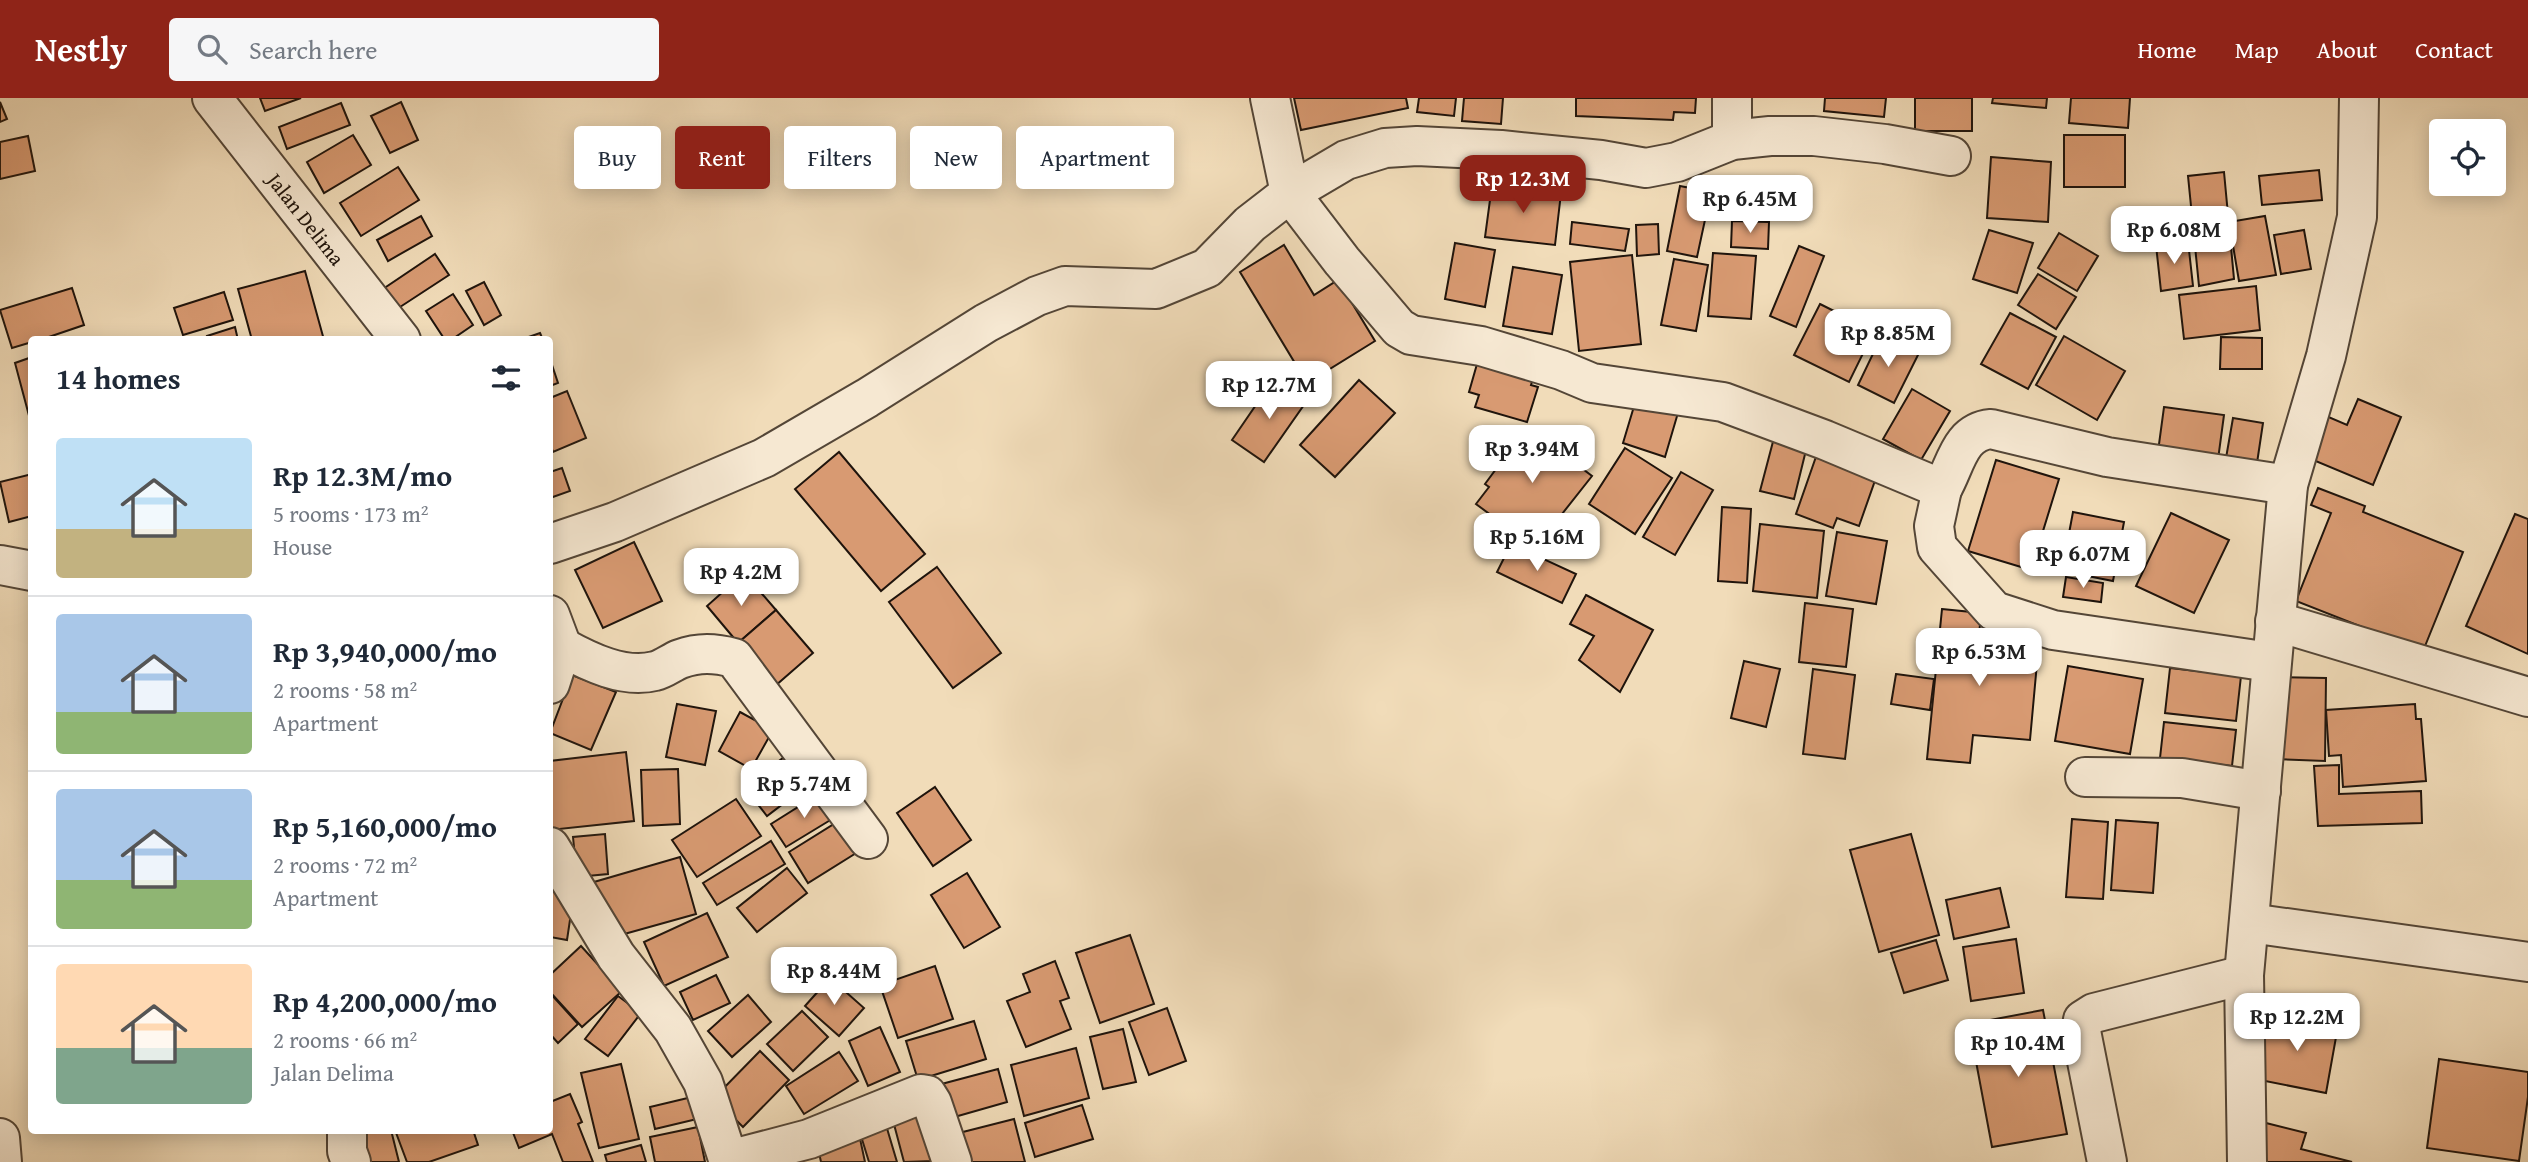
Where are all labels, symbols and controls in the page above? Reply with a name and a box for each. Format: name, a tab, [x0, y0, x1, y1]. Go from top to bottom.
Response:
search box	[169, 18, 659, 81]
text: Nestly	[35, 25, 127, 73]
icon: search	[193, 30, 231, 68]
text: Search here	[249, 30, 377, 69]
text: Home	[2138, 32, 2197, 67]
text: Map	[2235, 32, 2279, 67]
text: About	[2317, 32, 2377, 67]
text: Contact	[2415, 32, 2493, 67]
map controls	[2429, 119, 2506, 196]
button: locate	[2429, 119, 2506, 196]
chip: Buy	[574, 126, 661, 189]
chip: Rent	[675, 126, 770, 189]
chip: Filters	[784, 126, 896, 189]
chip: New	[910, 126, 1002, 189]
chip: Apartment	[1016, 126, 1174, 189]
pin: Rp 12.3M	[1451, 156, 1595, 215]
text: Rp 12.3M	[1476, 161, 1570, 194]
street label: Jalan Delima	[258, 164, 352, 272]
pin: Rp 6.45M	[1678, 176, 1822, 235]
text: Rp 6.45M	[1703, 181, 1797, 214]
pin: Rp 6.08M	[2102, 206, 2246, 266]
text: Rp 6.08M	[2127, 212, 2221, 245]
pin: Rp 8.85M	[1816, 310, 1960, 369]
text: Rp 8.85M	[1841, 315, 1935, 348]
text: 14 homes	[56, 356, 181, 400]
icon: filters	[487, 359, 525, 397]
pin: Rp 12.7M	[1197, 362, 1341, 421]
text: Rp 12.7M	[1222, 367, 1316, 400]
pin: Rp 3.94M	[1460, 426, 1604, 485]
text: Rp 3.94M	[1485, 431, 1579, 464]
text: Rp 12.3M/mo	[273, 453, 452, 497]
icon: home	[112, 466, 196, 550]
text: 5 rooms · 173 m²	[273, 497, 428, 530]
pin: Rp 5.16M	[1465, 514, 1609, 573]
text: Rp 5.16M	[1490, 519, 1584, 552]
text: House	[273, 530, 332, 563]
pin: Rp 6.07M	[2011, 531, 2155, 590]
text: Rp 6.07M	[2036, 536, 2130, 569]
pin: Rp 4.2M	[676, 548, 806, 608]
text: Rp 4.2M	[700, 554, 782, 587]
pin: Rp 6.53M	[1907, 628, 2051, 688]
text: Rp 3,940,000/mo	[273, 629, 497, 673]
text: Rp 6.53M	[1932, 634, 2026, 667]
icon: home	[112, 642, 196, 726]
text: 2 rooms · 58 m²	[273, 673, 417, 706]
text: Apartment	[273, 706, 378, 739]
pin: Rp 5.74M	[732, 760, 876, 820]
text: Rp 5.74M	[757, 766, 851, 799]
text: Rp 5,160,000/mo	[273, 804, 497, 848]
icon: home	[112, 817, 196, 901]
text: 2 rooms · 72 m²	[273, 848, 417, 881]
text: Apartment	[273, 881, 378, 914]
pin: Rp 8.44M	[762, 948, 906, 1007]
text: Rp 8.44M	[787, 953, 881, 986]
text: Rp 4,200,000/mo	[273, 979, 497, 1023]
icon: home	[112, 992, 196, 1076]
pin: Rp 12.2M	[2225, 993, 2369, 1053]
text: Rp 12.2M	[2250, 999, 2344, 1032]
pin: Rp 10.4M	[1946, 1020, 2090, 1079]
text: 2 rooms · 66 m²	[273, 1023, 417, 1056]
text: Rp 10.4M	[1971, 1025, 2065, 1058]
text: Jalan Delima	[273, 1056, 394, 1089]

